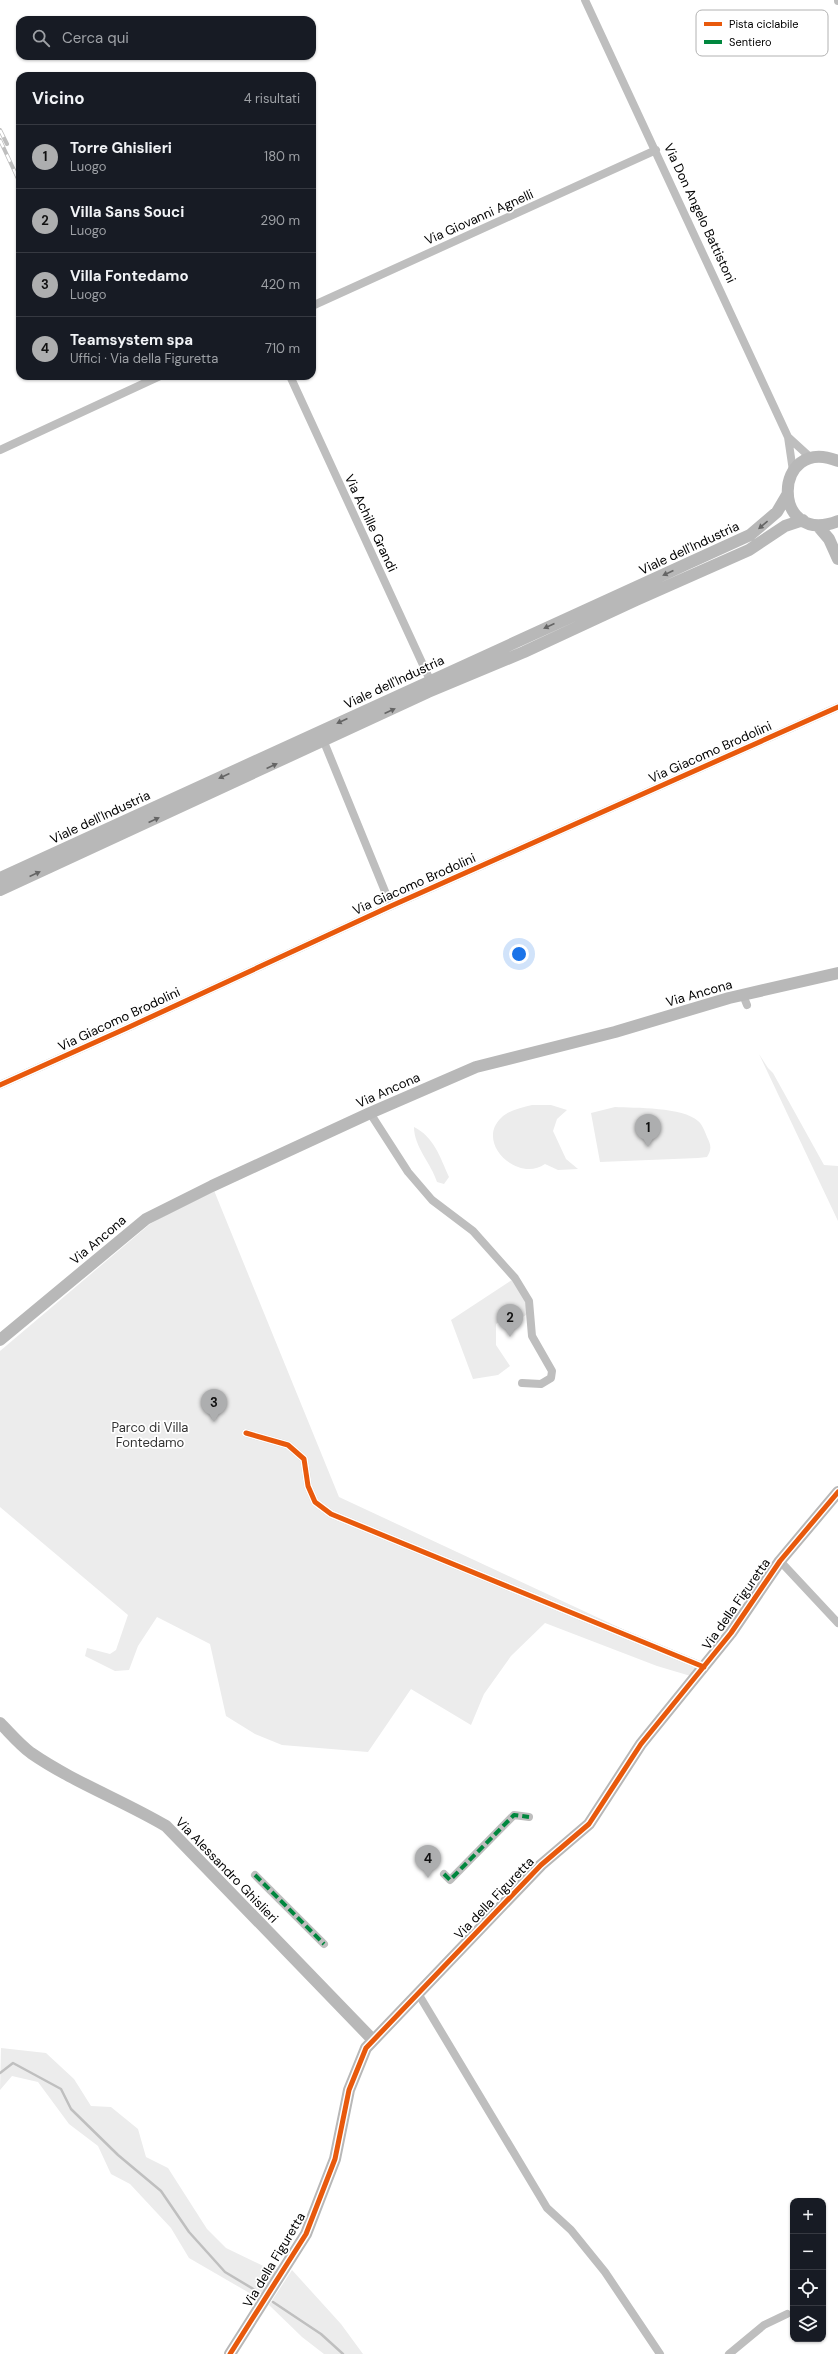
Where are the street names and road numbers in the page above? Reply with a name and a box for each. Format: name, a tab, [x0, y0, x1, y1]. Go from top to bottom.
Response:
street label: Via Don Angelo Battistoni	[660, 141, 740, 285]
street label: Via Giovanni Agnelli	[422, 185, 536, 249]
street label: Via Achille Grandi	[341, 471, 401, 575]
street label: Viale dell'Industria	[636, 517, 742, 579]
street label: Viale dell'Industria	[341, 651, 447, 713]
street label: Via Giacomo Brodolini	[646, 717, 774, 787]
street label: Viale dell'Industria	[47, 786, 153, 848]
street label: Via Giacomo Brodolini	[350, 849, 478, 919]
street label: Via Ancona	[664, 975, 734, 1011]
street label: Via Giacomo Brodolini	[55, 983, 183, 1055]
street label: Via Ancona	[353, 1068, 423, 1112]
street label: Via Ancona	[66, 1212, 130, 1268]
street label: Via della Figuretta	[698, 1555, 774, 1653]
street label: Via Alessandro Ghislieri	[172, 1813, 282, 1927]
street label: Via della Figuretta	[450, 1853, 538, 1943]
street label: Via della Figuretta	[239, 2209, 309, 2311]

